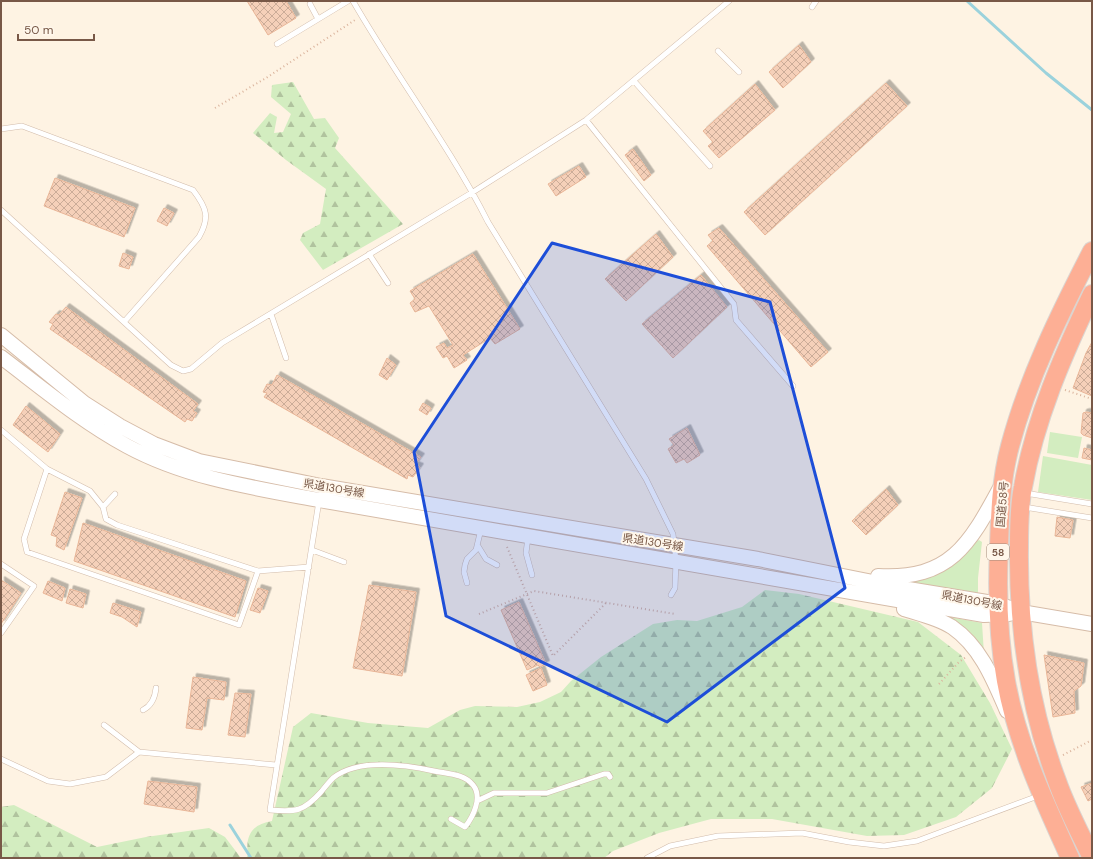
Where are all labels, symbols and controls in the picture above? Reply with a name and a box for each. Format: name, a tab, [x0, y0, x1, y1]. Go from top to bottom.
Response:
scale bar	[18, 16, 94, 42]
text: 50 m	[24, 22, 53, 38]
street label: 県道130号線	[303, 476, 365, 500]
street label: 国道58号	[993, 480, 1011, 528]
street label: 県道130号線	[622, 530, 684, 554]
road number: 58	[987, 544, 1009, 560]
street label: 県道130号線	[940, 587, 1004, 613]

